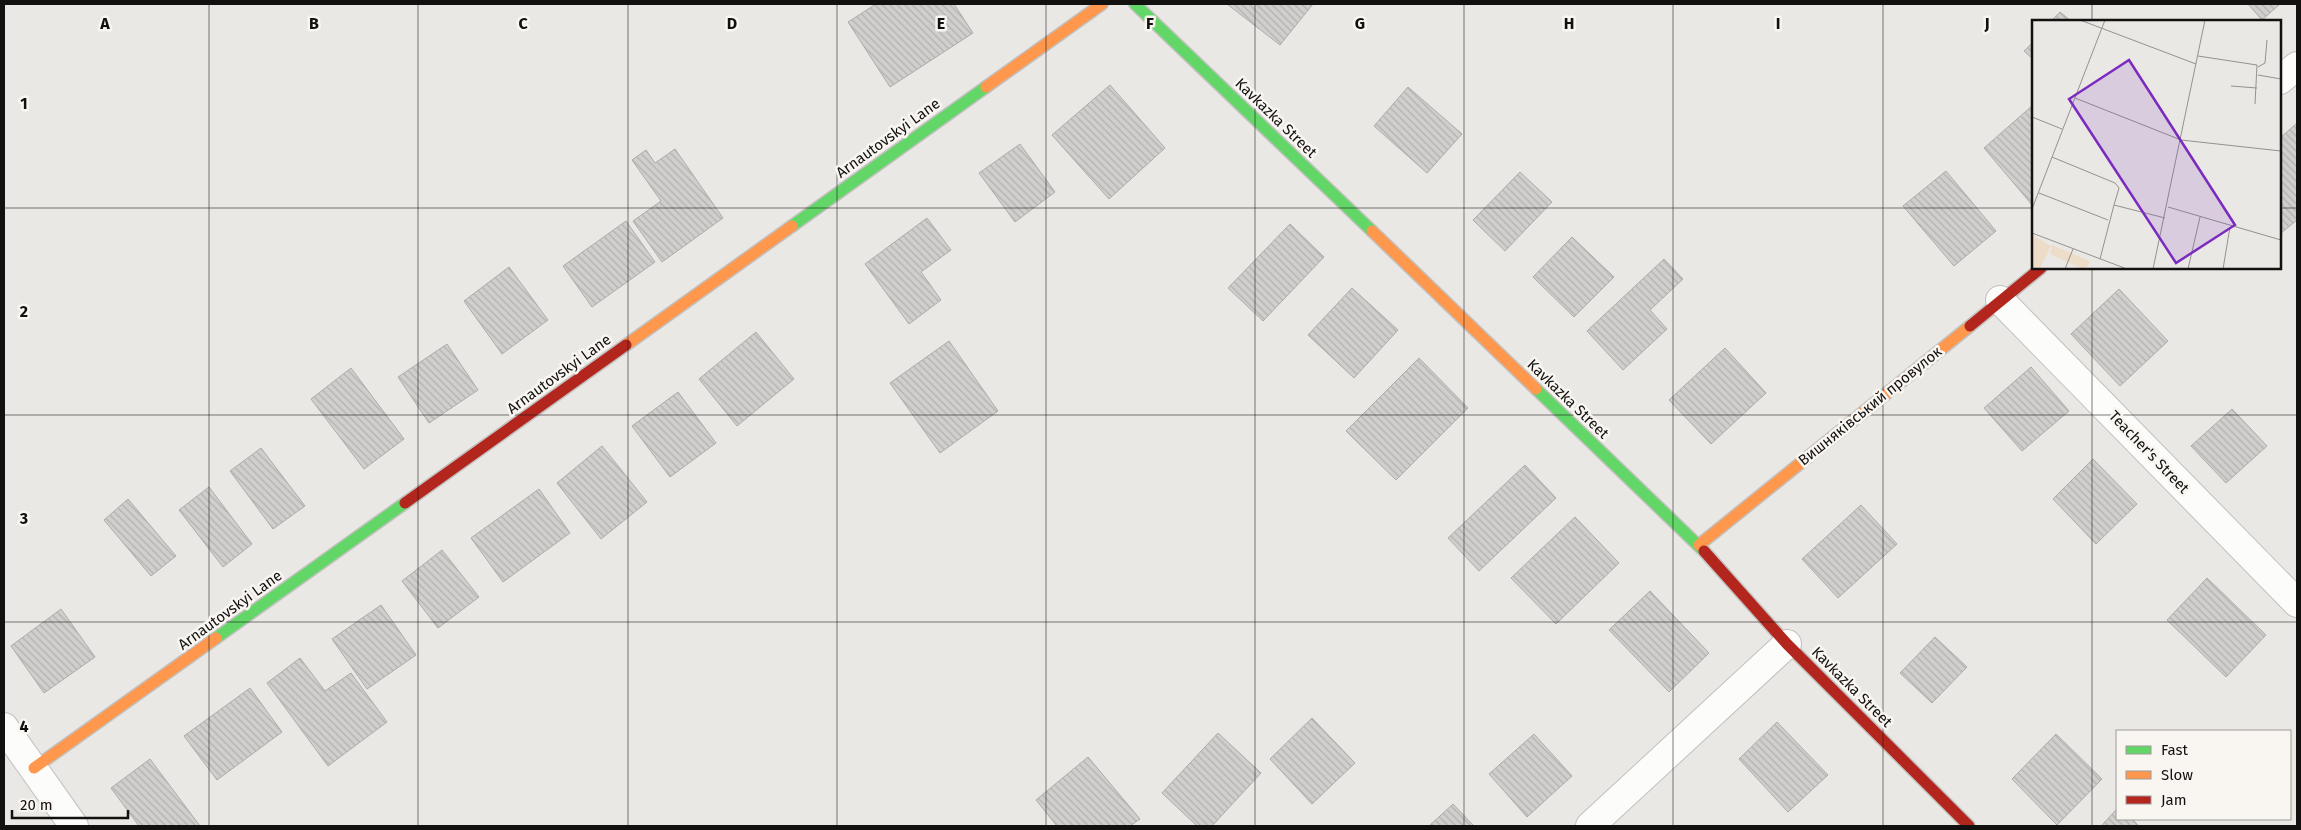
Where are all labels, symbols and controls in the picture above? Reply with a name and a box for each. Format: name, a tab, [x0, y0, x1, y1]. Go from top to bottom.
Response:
text: A	[99, 14, 110, 33]
text: B	[309, 14, 319, 33]
text: C	[518, 14, 528, 33]
text: D	[727, 14, 737, 33]
text: E	[937, 14, 945, 33]
text: F	[1146, 14, 1154, 33]
text: G	[1355, 14, 1365, 33]
text: H	[1564, 14, 1574, 33]
text: I	[1776, 14, 1780, 33]
text: J	[1983, 14, 1990, 33]
inset map	[2032, 20, 2281, 269]
street label: Kavkazka Street	[1231, 75, 1321, 162]
text: 1	[20, 94, 28, 113]
street label: Arnautovskyi Lane	[833, 94, 943, 182]
text: 2	[20, 302, 28, 321]
street label: Arnautovskyi Lane	[504, 330, 614, 418]
street label: Вишняківський провулок	[1795, 342, 1946, 469]
street label: Kavkazka Street	[1523, 356, 1613, 443]
street label: Teacher's Street	[2105, 407, 2193, 497]
text: 3	[19, 509, 28, 528]
street label: Arnautovskyi Lane	[175, 566, 285, 654]
street label: Kavkazka Street	[1808, 643, 1896, 731]
text: 4	[19, 717, 29, 736]
legend	[2116, 730, 2291, 820]
text: Fast	[2161, 741, 2188, 759]
text: Slow	[2161, 766, 2193, 784]
scale bar	[12, 788, 129, 820]
text: Jam	[2161, 791, 2187, 809]
text: 20 m	[20, 796, 53, 814]

